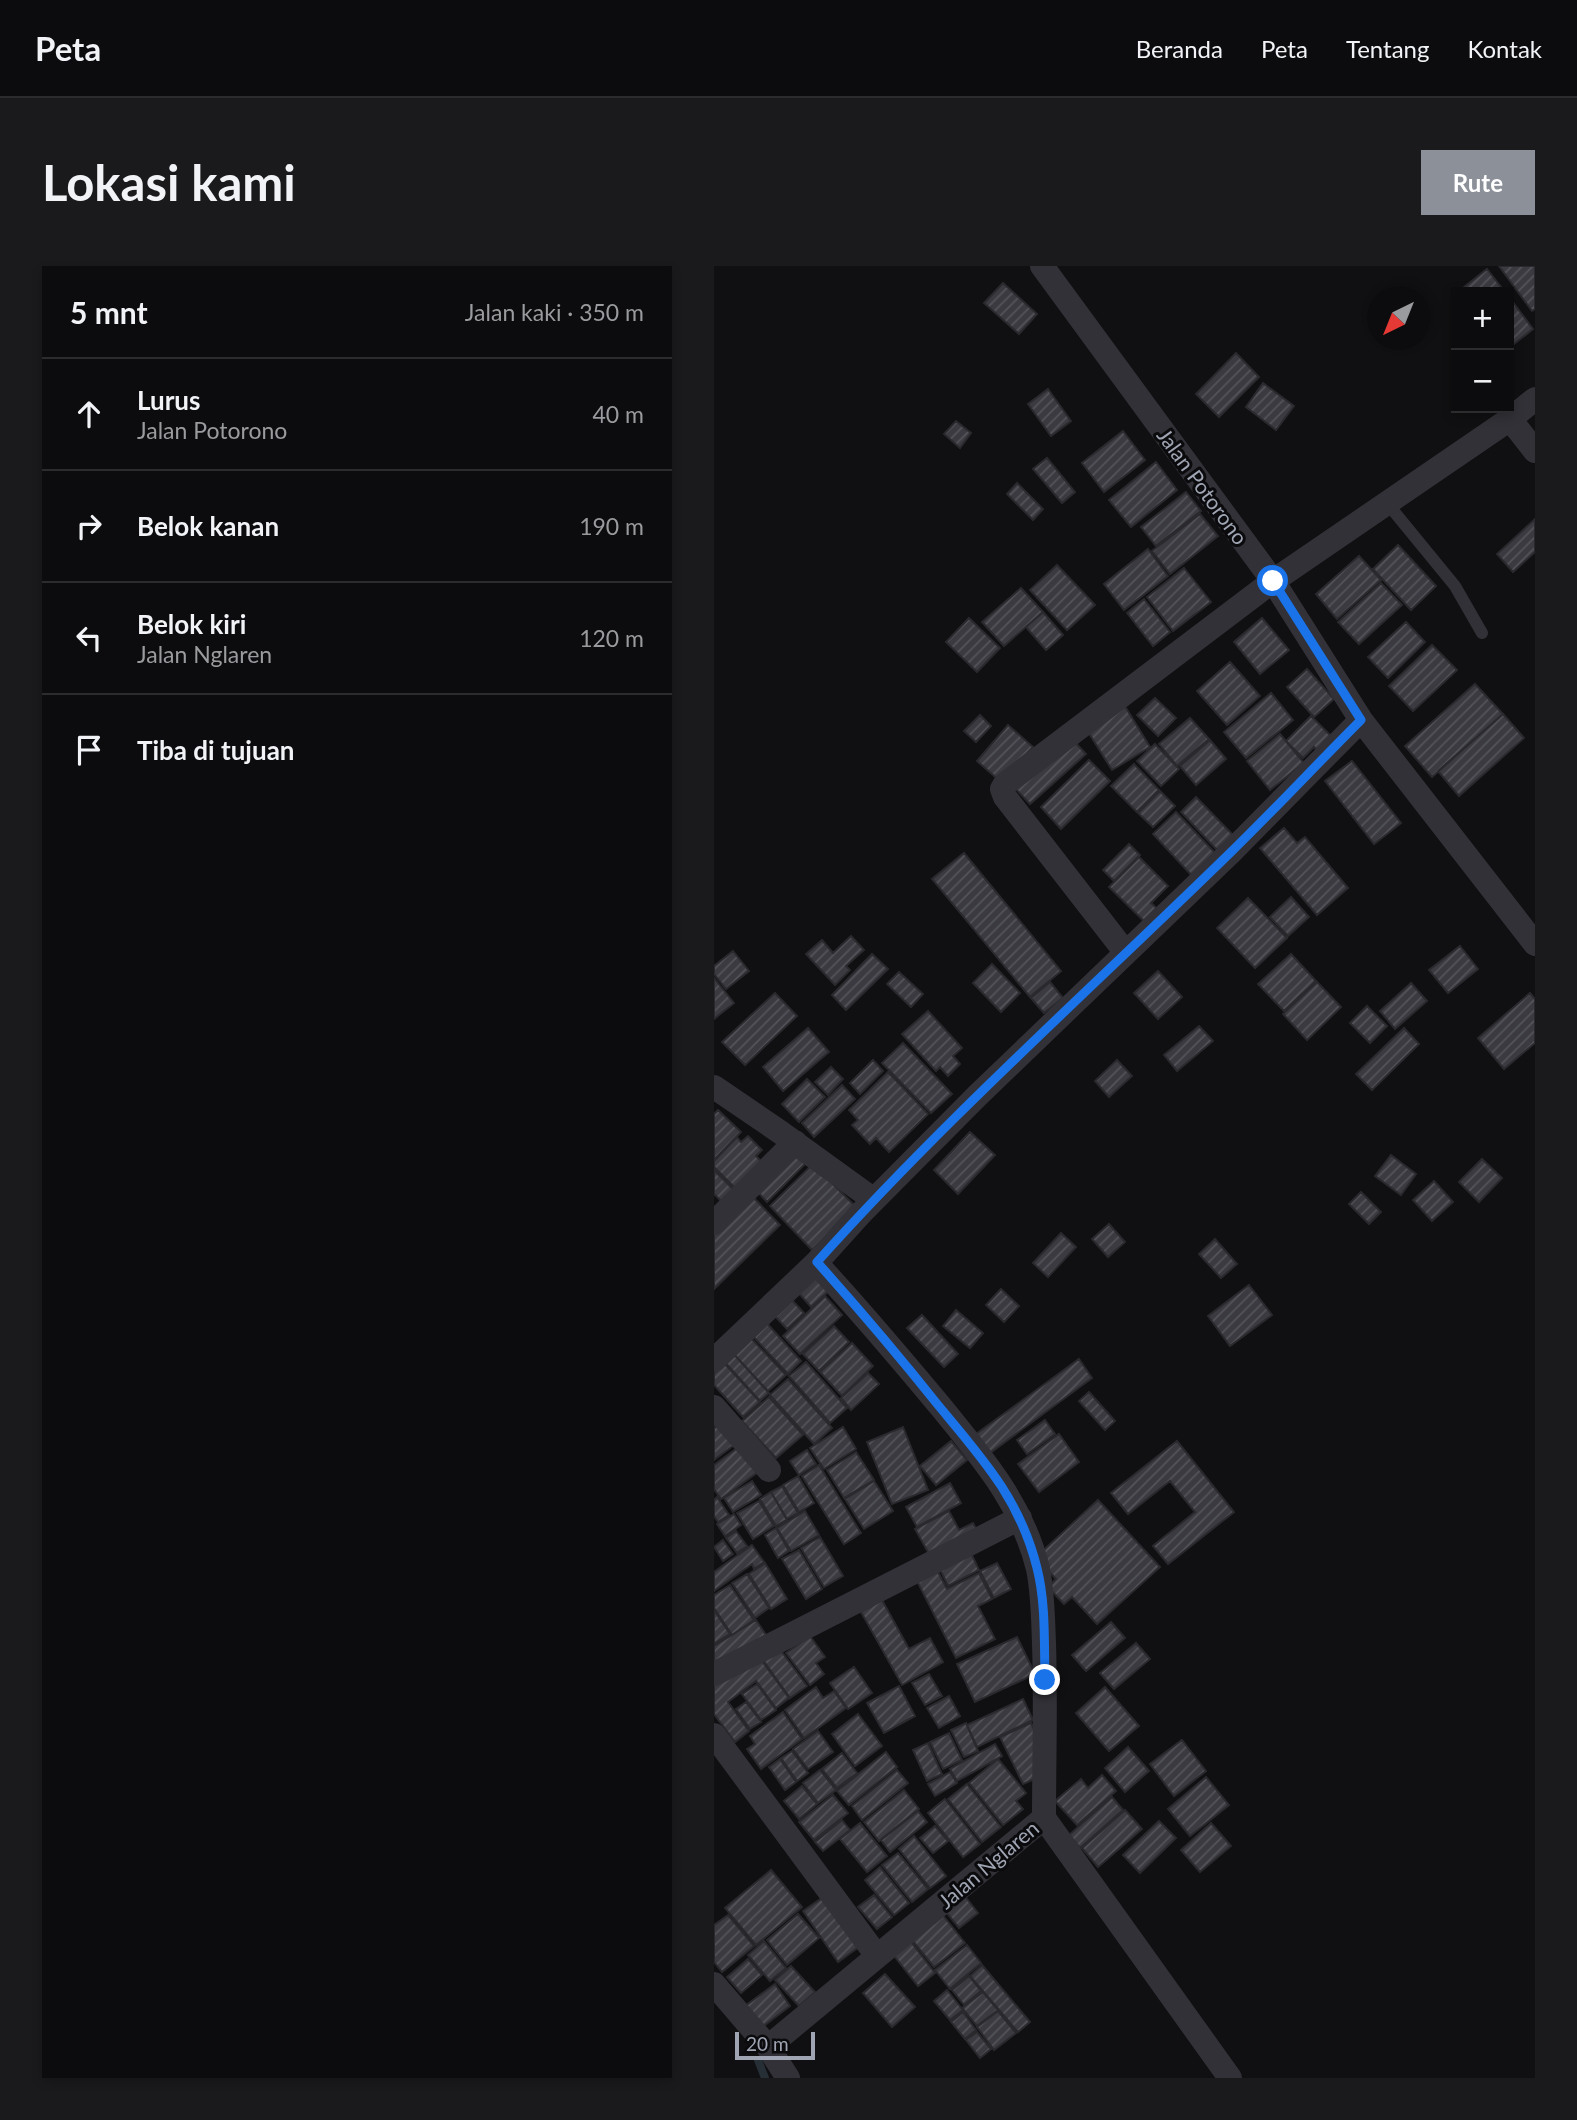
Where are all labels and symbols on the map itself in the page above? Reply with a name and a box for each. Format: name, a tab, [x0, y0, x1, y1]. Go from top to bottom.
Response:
north arrow	[1367, 287, 1430, 350]
street label: Jalan Potorono	[1153, 423, 1254, 549]
route start	[1257, 565, 1288, 596]
route end	[1029, 1664, 1060, 1695]
street label: Jalan Nglaren	[933, 1815, 1043, 1913]
scale bar	[735, 2029, 816, 2061]

